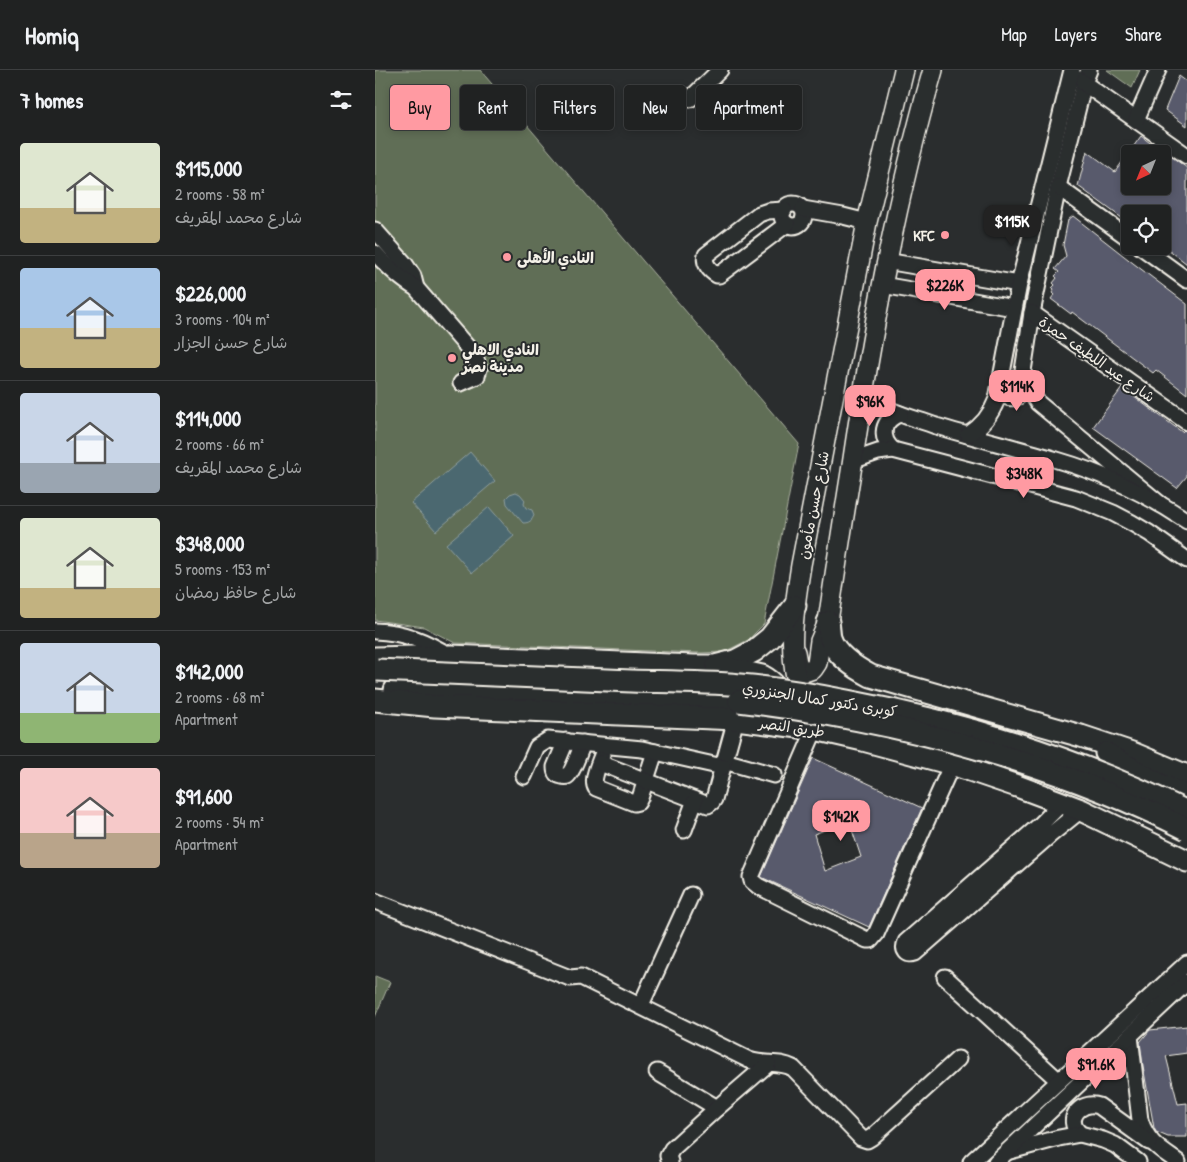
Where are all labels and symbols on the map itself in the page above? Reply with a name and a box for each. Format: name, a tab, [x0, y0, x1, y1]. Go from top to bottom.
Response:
north arrow	[1121, 145, 1171, 195]
pin: $115K	[977, 204, 1047, 247]
place label: KFC	[913, 225, 935, 246]
marker: KFC	[939, 229, 951, 241]
place label: النادي الأهلى	[517, 247, 594, 270]
marker: النادي الأهلى	[501, 251, 513, 263]
pin: $226K	[910, 268, 980, 311]
street label: شارع عبد اللطيف حمزة	[1035, 311, 1159, 407]
place label: النادي الاهلي مدينة نصر	[460, 339, 539, 377]
marker: النادي الاهلي مدينة نصر	[446, 352, 458, 364]
pin: $114K	[982, 370, 1052, 412]
pin: $96K	[840, 384, 900, 427]
street label: شارع حسن مأمون	[792, 449, 834, 561]
pin: $348K	[989, 456, 1059, 499]
street label: كوبرى دكتور كمال الجنزوري	[741, 676, 899, 723]
street label: طريق النصر	[756, 712, 826, 742]
pin: $142K	[806, 800, 876, 842]
pin: $91.6K	[1055, 1048, 1137, 1090]

